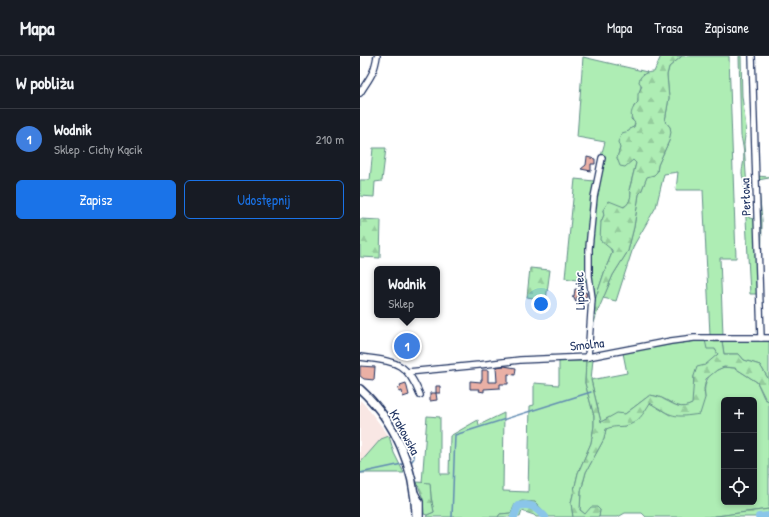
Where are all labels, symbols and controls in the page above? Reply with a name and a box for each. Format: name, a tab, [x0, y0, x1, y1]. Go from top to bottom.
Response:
text: Mapa	[20, 15, 54, 41]
text: Mapa	[607, 18, 632, 37]
text: Trasa	[654, 18, 683, 37]
text: Zapisane	[705, 18, 749, 37]
text: W pobliżu	[16, 71, 74, 94]
text: Wodnik	[54, 119, 92, 140]
text: 1	[27, 130, 31, 148]
text: 210 m	[316, 130, 344, 148]
text: Sklep · Cichy Kącik	[54, 140, 142, 158]
street label: Perłowa	[735, 178, 755, 216]
button: Zapisz	[16, 180, 176, 219]
button: Udostępnij	[184, 180, 344, 219]
popup	[374, 266, 440, 318]
street label: Lipowiec	[569, 272, 589, 310]
text: Wodnik	[388, 273, 426, 294]
text: Sklep	[388, 294, 414, 312]
your location	[531, 294, 551, 314]
pin: 1	[394, 331, 420, 361]
street label: Smolna	[569, 333, 605, 355]
map controls	[721, 397, 757, 505]
button: +	[721, 397, 757, 433]
street label: Krakowska	[386, 406, 424, 458]
button: −	[721, 433, 757, 469]
button: locate	[721, 469, 757, 505]

